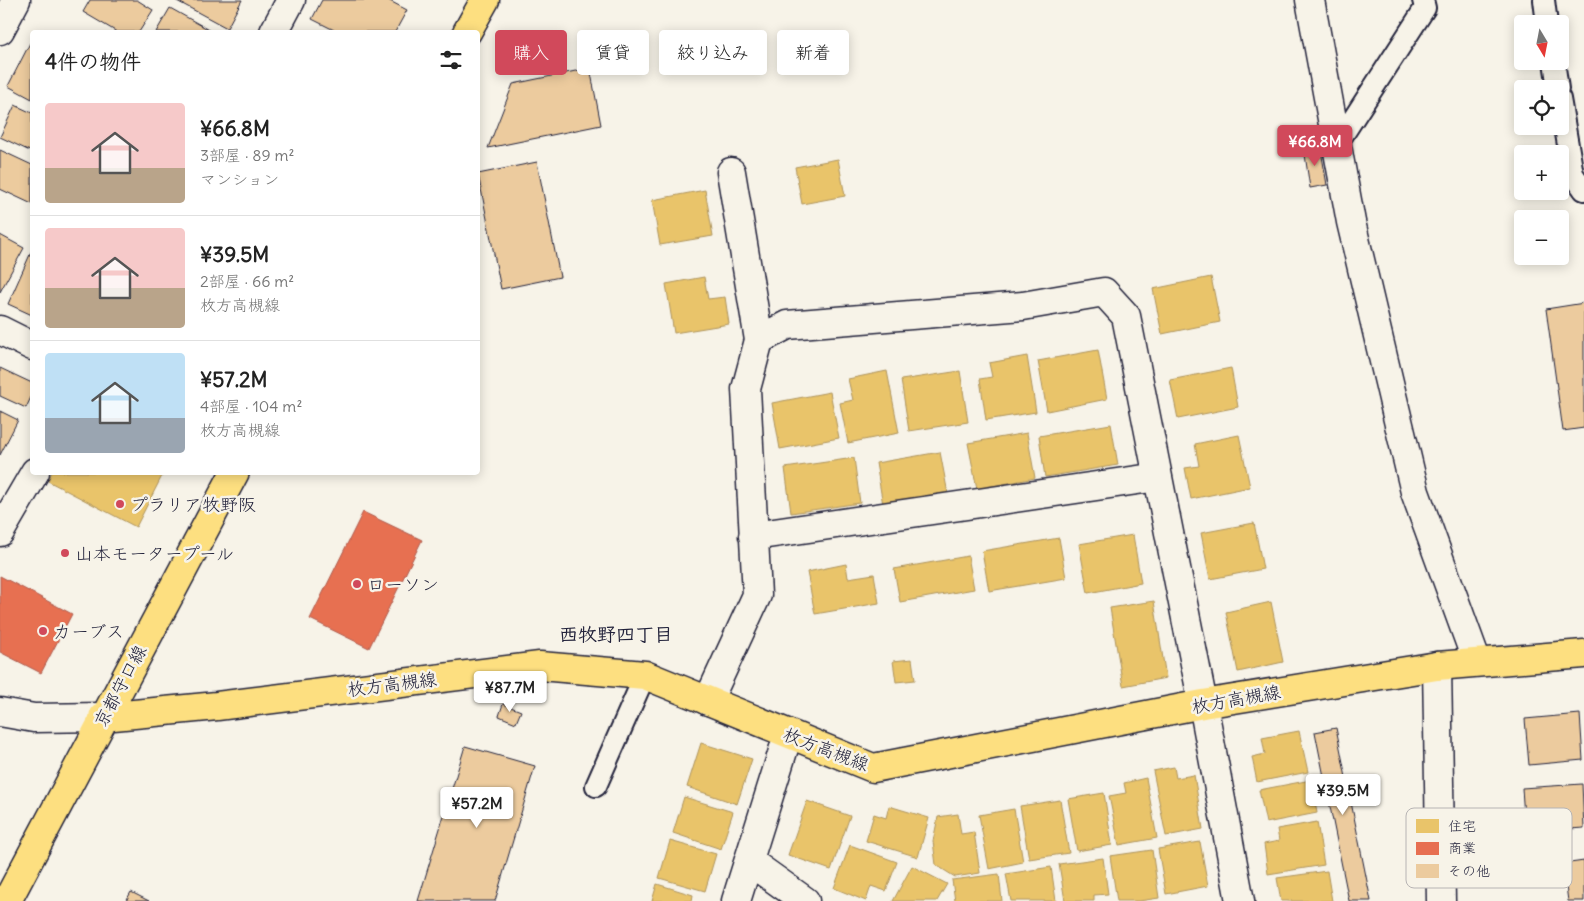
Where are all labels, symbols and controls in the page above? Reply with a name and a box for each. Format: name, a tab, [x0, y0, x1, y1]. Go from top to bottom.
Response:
north arrow	[1514, 15, 1569, 70]
map controls	[1514, 15, 1569, 265]
chip: 購入	[495, 30, 567, 75]
chip: 賃貸	[577, 30, 649, 75]
chip: 絞り込み	[659, 30, 767, 75]
chip: 新着	[777, 30, 849, 75]
icon: filters	[437, 46, 465, 74]
text: 4件の物件	[45, 48, 141, 75]
button: locate	[1514, 80, 1569, 135]
text: ¥66.8M	[200, 115, 270, 142]
icon: home	[85, 123, 145, 183]
pin: ¥66.8M	[1274, 124, 1356, 167]
text: ¥66.8M	[1288, 131, 1342, 151]
text: 3部屋 · 89 m²	[200, 145, 295, 165]
button: +	[1514, 145, 1569, 200]
text: マンション	[200, 169, 279, 189]
button: −	[1514, 210, 1569, 265]
text: ¥39.5M	[200, 241, 269, 268]
icon: home	[85, 248, 145, 308]
text: 2部屋 · 66 m²	[200, 271, 294, 291]
text: 枚方高槻線	[200, 295, 280, 315]
text: ¥57.2M	[200, 366, 268, 393]
icon: home	[85, 373, 145, 433]
text: 4部屋 · 104 m²	[200, 396, 302, 416]
text: 枚方高槻線	[200, 420, 280, 440]
place label: プラリア牧野阪	[130, 493, 256, 516]
marker: プラリア牧野阪	[114, 498, 126, 510]
place label: 山本モータープール	[75, 542, 234, 565]
marker: 山本モータープール	[59, 547, 71, 559]
place label: ローソン	[367, 573, 439, 596]
marker: ローソン	[351, 578, 363, 590]
place label: カーブス	[53, 620, 124, 643]
district label: 西牧野四丁目	[559, 622, 673, 646]
marker: カーブス	[37, 625, 49, 637]
street label: 京都守口線	[89, 641, 151, 731]
street label: 枚方高槻線	[346, 667, 438, 701]
pin: ¥87.7M	[469, 670, 551, 713]
text: ¥87.7M	[485, 677, 535, 697]
street label: 枚方高槻線	[1190, 680, 1282, 718]
street label: 枚方高槻線	[780, 722, 872, 776]
pin: ¥39.5M	[1302, 774, 1384, 816]
text: ¥39.5M	[1317, 780, 1369, 800]
pin: ¥57.2M	[436, 786, 518, 829]
text: ¥57.2M	[451, 793, 503, 813]
legend	[1406, 808, 1572, 888]
text: 住宅	[1448, 817, 1476, 835]
text: 商業	[1448, 839, 1476, 857]
text: その他	[1448, 862, 1490, 880]

